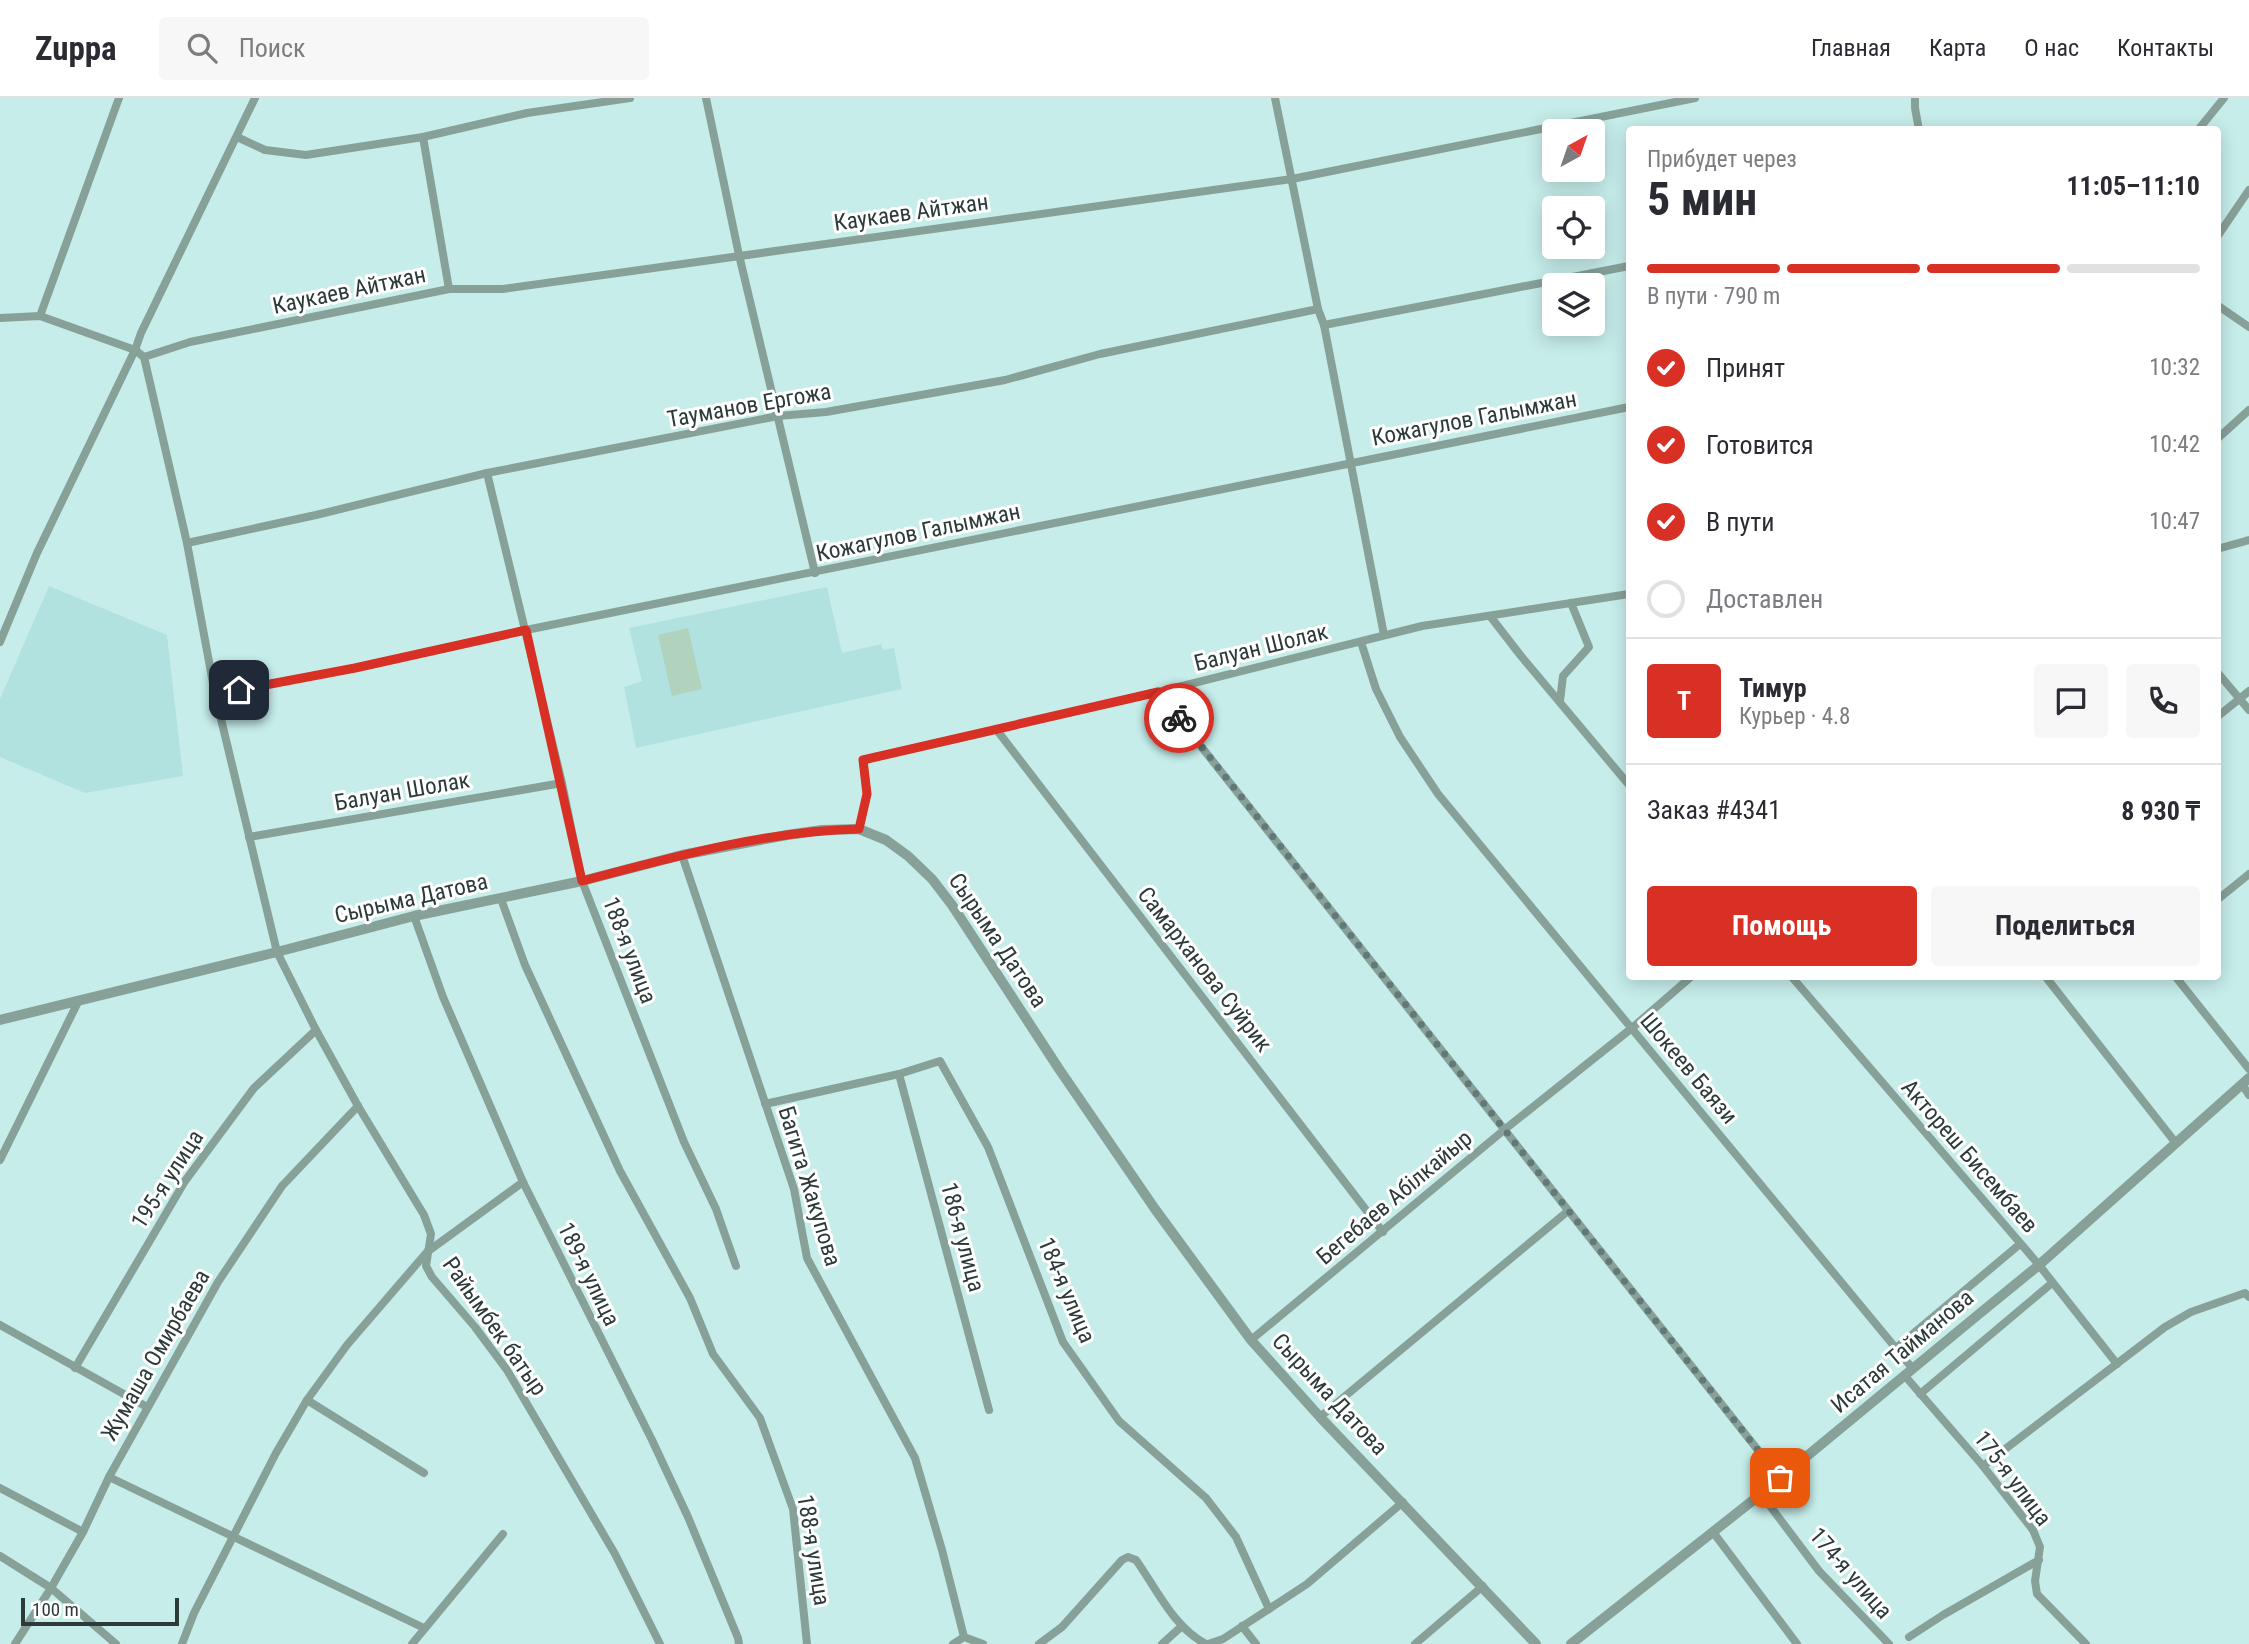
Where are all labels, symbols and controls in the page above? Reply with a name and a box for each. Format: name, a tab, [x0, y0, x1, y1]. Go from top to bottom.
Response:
search box	[159, 17, 649, 80]
text: Zuppa	[35, 29, 117, 68]
icon: search	[183, 29, 221, 67]
text: Поиск	[239, 33, 306, 63]
text: Главная	[1811, 34, 1891, 62]
text: Карта	[1929, 34, 1986, 62]
text: О нас	[2024, 34, 2079, 62]
text: Контакты	[2117, 34, 2214, 62]
north arrow	[1542, 119, 1605, 182]
map controls	[1542, 119, 1605, 336]
text: Прибудет через	[1647, 146, 1797, 173]
text: 11:05–11:10	[2066, 171, 2200, 201]
text: 5 мин	[1647, 172, 1757, 226]
street label: Каукаев Айтжан	[832, 188, 990, 237]
button: locate	[1542, 196, 1605, 259]
street label: Каукаев Айтжан	[270, 261, 428, 320]
button: layers	[1542, 273, 1605, 336]
text: В пути · 790 m	[1647, 283, 1780, 310]
icon: check	[1647, 349, 1685, 387]
text: Принят	[1706, 353, 1785, 383]
text: 10:32	[2149, 354, 2200, 381]
street label: Тауманов Ергожа	[665, 378, 833, 433]
street label: Кожагулов Галымжан	[1369, 385, 1579, 452]
icon: check	[1647, 426, 1685, 464]
text: Готовится	[1706, 430, 1814, 460]
text: 10:42	[2149, 431, 2200, 458]
street label: Кожагулов Галымжан	[814, 498, 1023, 567]
icon: check	[1647, 503, 1685, 541]
text: В пути	[1706, 507, 1775, 537]
text: 10:47	[2149, 508, 2200, 535]
text: Доставлен	[1706, 584, 1823, 614]
street label: Балуан Шолак	[1192, 618, 1331, 677]
pin	[209, 660, 269, 720]
button: chat	[2034, 664, 2108, 738]
button: phone	[2126, 664, 2200, 738]
icon: home	[220, 671, 258, 709]
text: Тимур	[1739, 673, 1807, 703]
courier	[1144, 683, 1214, 753]
text: Т	[1677, 686, 1691, 716]
icon: bike	[1160, 699, 1198, 737]
text: Курьер · 4.8	[1739, 703, 1850, 730]
street label: Балуан Шолак	[332, 766, 472, 817]
text: Заказ #4341	[1647, 795, 1781, 825]
text: 8 930 ₸	[2121, 796, 2200, 826]
street label: Сырыма Датова	[332, 868, 490, 929]
street label: Сырыма Датова	[943, 868, 1052, 1013]
street label: Самарханова Суйрик	[1132, 881, 1277, 1057]
button: Помощь	[1647, 886, 1917, 966]
button: Поделиться	[1931, 886, 2200, 966]
street label: 188-я улица	[597, 893, 662, 1007]
street label: Шокеев Баязи	[1634, 1007, 1743, 1129]
street label: Актореш Бисембаев	[1896, 1074, 2043, 1238]
street label: Багита Жакупова	[772, 1103, 847, 1269]
street label: 195-я улица	[126, 1125, 209, 1234]
street label: Бегебаев Абілкайыр	[1311, 1125, 1478, 1270]
street label: 186-я улица	[935, 1180, 990, 1295]
street label: 189-я улица	[552, 1218, 625, 1330]
street label: 184-я улица	[1032, 1233, 1101, 1347]
street label: Райымбек батыр	[437, 1252, 552, 1401]
street label: Жумаша Омирбаева	[95, 1265, 215, 1446]
street label: Исатая Тайманова	[1826, 1284, 1979, 1419]
street label: Сырыма Датова	[1266, 1328, 1393, 1461]
street label: 175-я улица	[1968, 1426, 2057, 1531]
pin	[1750, 1448, 1810, 1508]
icon: bag	[1761, 1459, 1799, 1497]
street label: 188-я улица	[791, 1493, 836, 1607]
street label: 174-я улица	[1804, 1522, 1897, 1624]
scale bar	[21, 1595, 178, 1627]
text: 100 m	[32, 1598, 79, 1621]

